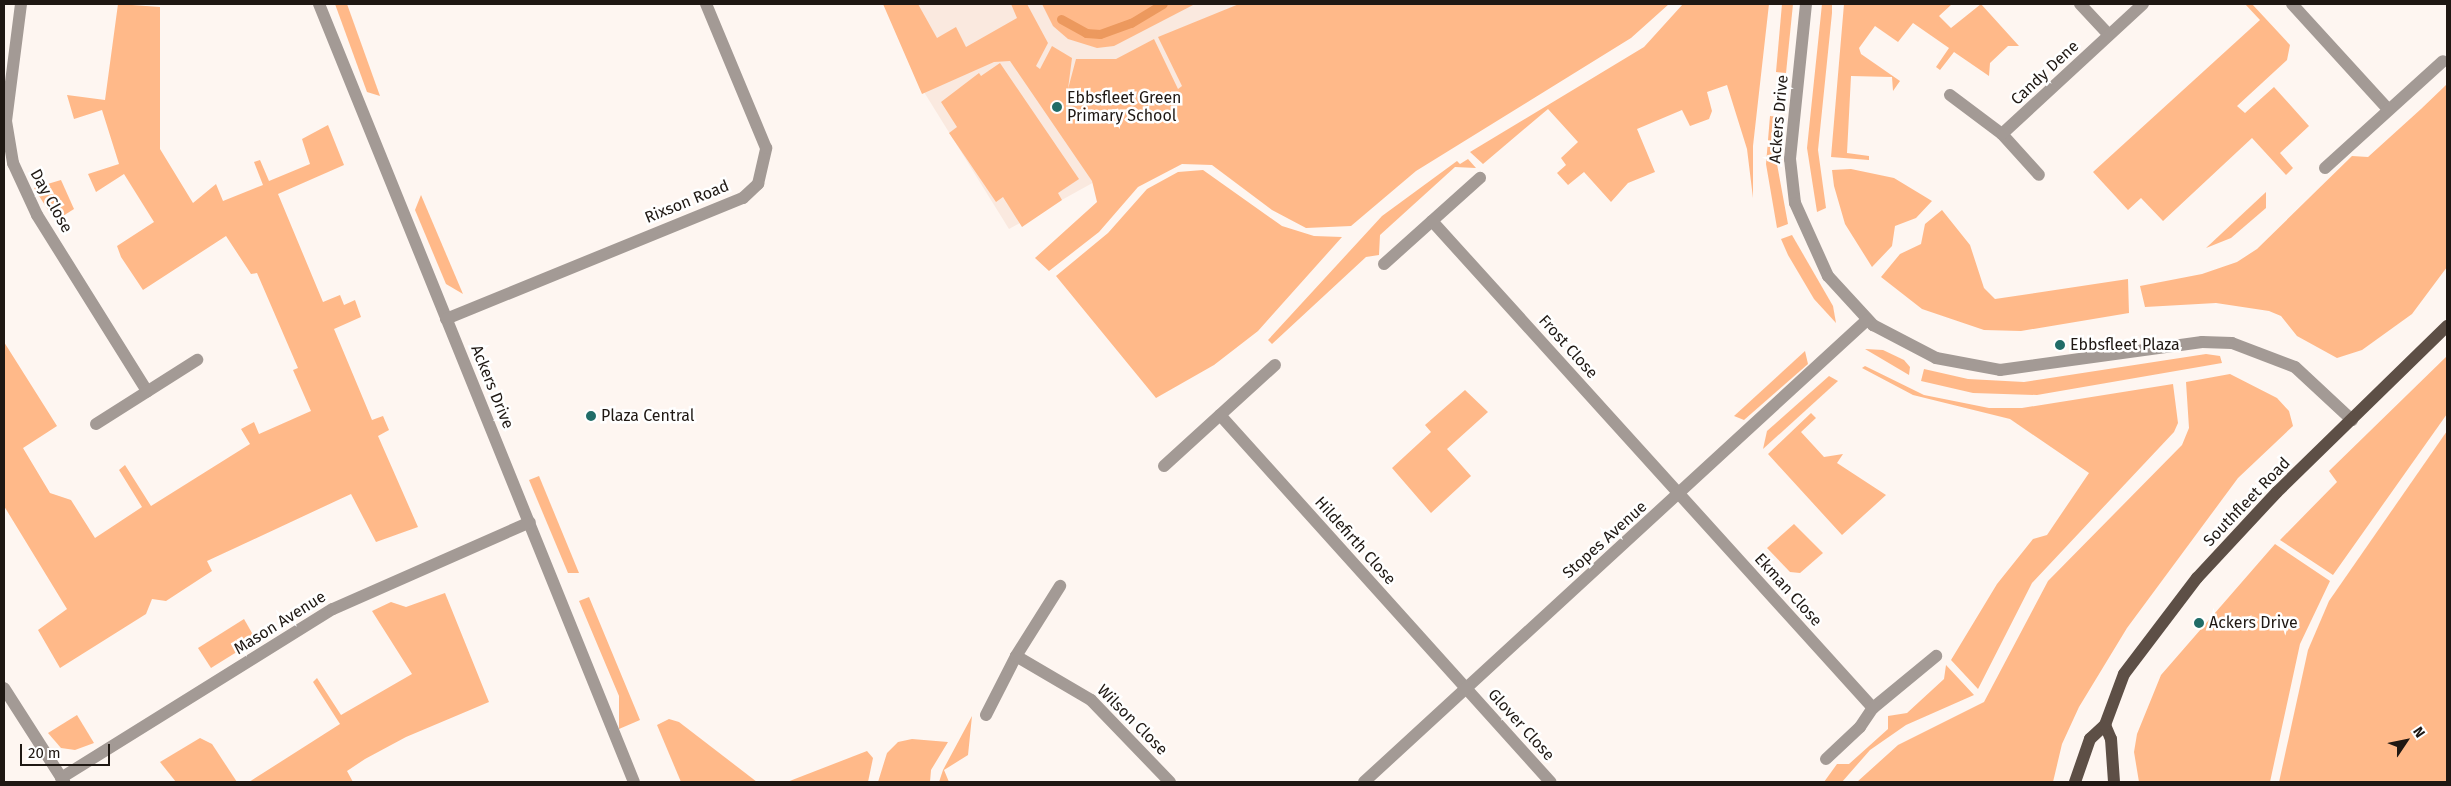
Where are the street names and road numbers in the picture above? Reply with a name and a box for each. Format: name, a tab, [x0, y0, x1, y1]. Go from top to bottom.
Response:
street label: Candy Dene	[2007, 37, 2083, 109]
street label: Ackers Drive	[1766, 74, 1792, 164]
street label: Day Close	[26, 166, 76, 236]
street label: Rixson Road	[642, 176, 732, 228]
street label: Frost Close	[1535, 311, 1601, 383]
street label: Ackers Drive	[466, 342, 518, 432]
street label: Southfleet Road	[2200, 454, 2294, 550]
street label: Hildefirth Close	[1310, 493, 1400, 589]
street label: Stopes Avenue	[1559, 497, 1651, 583]
street label: Ekman Close	[1750, 549, 1826, 631]
street label: Mason Avenue	[231, 587, 329, 659]
street label: Wilson Close	[1093, 681, 1171, 759]
street label: Glover Close	[1484, 685, 1558, 765]

